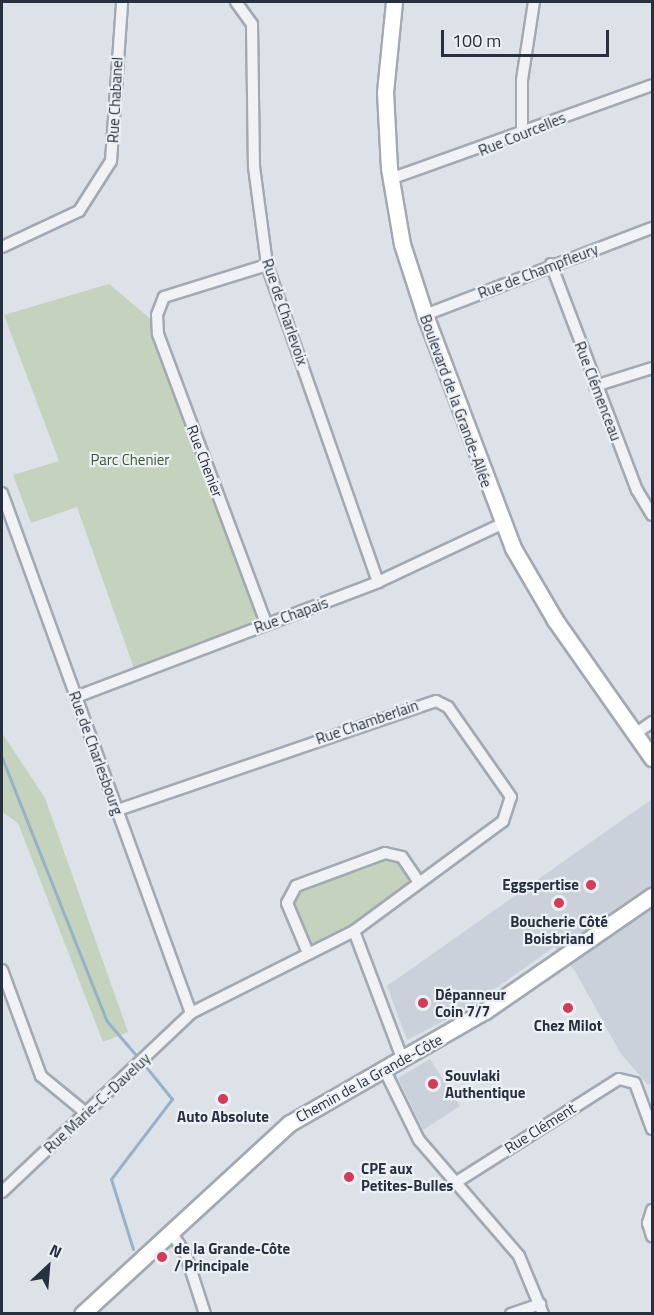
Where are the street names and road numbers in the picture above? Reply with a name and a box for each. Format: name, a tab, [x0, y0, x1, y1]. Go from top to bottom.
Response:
street label: Rue Chabanel	[104, 56, 126, 144]
street label: Rue Courcelles	[476, 108, 568, 160]
street label: Rue de Champfleury	[475, 240, 601, 302]
street label: Rue de Charlevoix	[258, 256, 312, 368]
street label: Boulevard de la Grande-Allée	[416, 312, 496, 490]
street label: Rue Clémenceau	[571, 339, 625, 443]
street label: Rue Chenier	[183, 422, 227, 500]
street label: Rue Chapais	[252, 593, 330, 637]
street label: Rue de Charlesbourg	[65, 689, 127, 817]
street label: Rue Chamberlain	[313, 696, 421, 748]
street label: Chemin de la Grande-Côte	[293, 1030, 445, 1126]
street label: Rue Marie-C.-Daveluy	[40, 1049, 154, 1157]
street label: Rue Clément	[501, 1099, 579, 1157]

